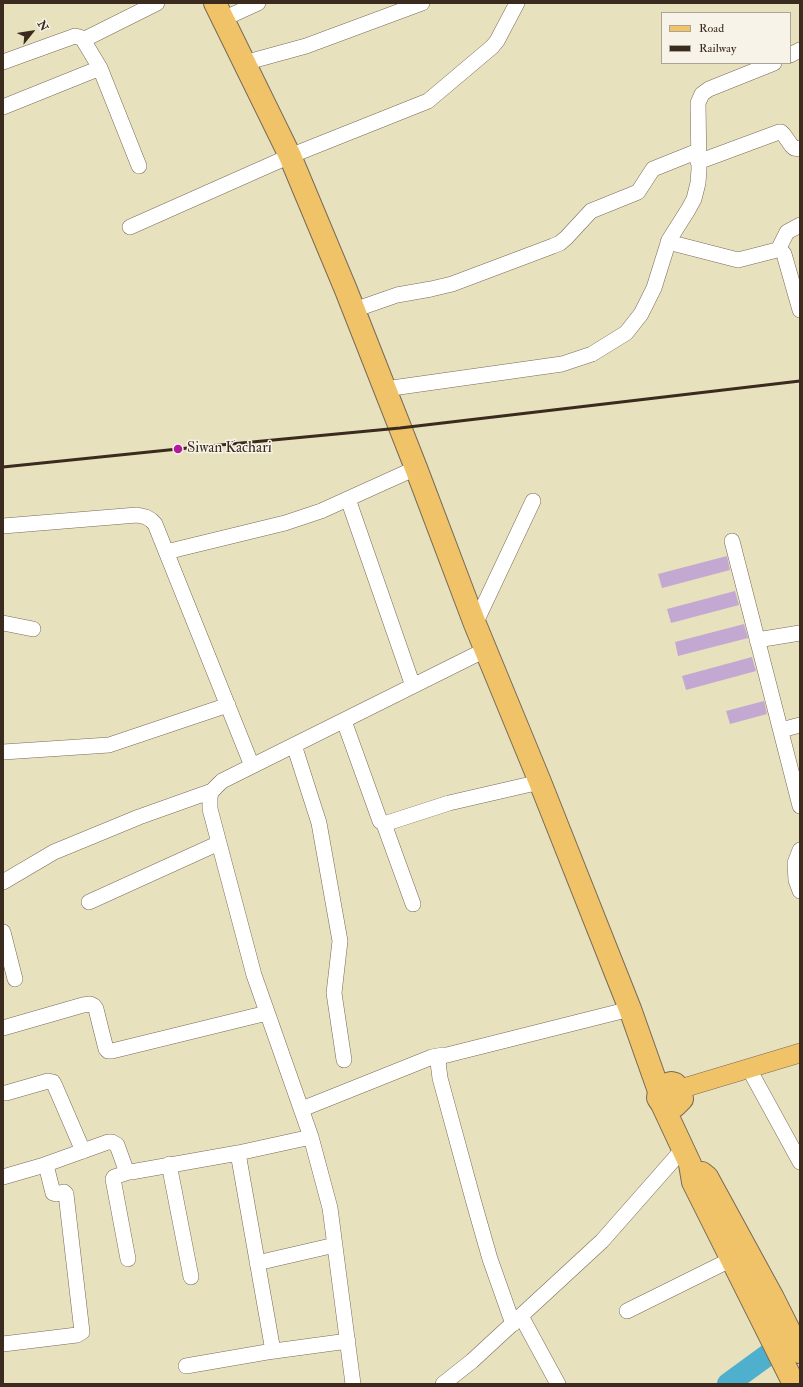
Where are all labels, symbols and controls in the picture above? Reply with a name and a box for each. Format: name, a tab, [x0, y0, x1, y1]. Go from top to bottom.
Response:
north arrow	[12, 12, 52, 52]
legend	[661, 12, 791, 64]
text: N	[35, 18, 51, 33]
text: Road	[699, 21, 724, 36]
text: Railway	[699, 41, 736, 56]
place label: Siwan Kachari	[187, 440, 272, 458]
marker: Siwan Kachari	[172, 443, 184, 455]

